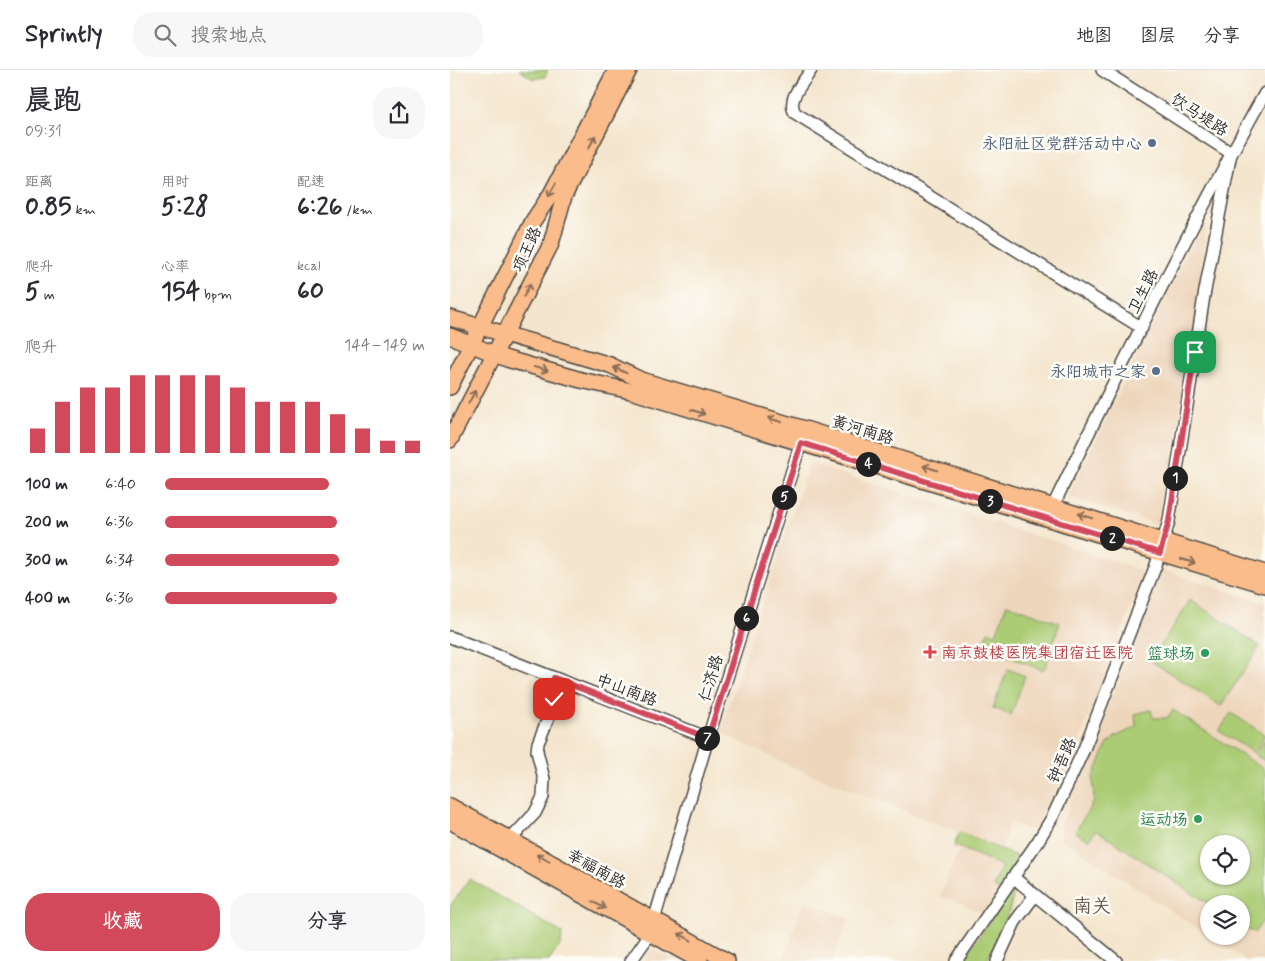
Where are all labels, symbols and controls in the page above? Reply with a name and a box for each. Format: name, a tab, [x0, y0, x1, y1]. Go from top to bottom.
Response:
search box	[133, 12, 483, 57]
text: Sprintly	[25, 19, 103, 50]
icon: search	[151, 21, 179, 49]
text: 搜索地点	[191, 23, 267, 48]
text: 地图	[1076, 24, 1112, 48]
text: 图层	[1140, 24, 1176, 48]
text: 分享	[1204, 24, 1240, 48]
text: 晨跑	[25, 83, 81, 120]
button: share	[373, 87, 425, 139]
street label: 饮马堤路	[1167, 89, 1232, 141]
text: 09:31	[25, 121, 62, 142]
place label: 永阳社区党群活动中心	[982, 134, 1142, 155]
one-way arrow	[588, 135, 597, 150]
marker: 永阳社区党群活动中心	[1146, 137, 1158, 149]
text: 距离	[25, 173, 53, 191]
text: 用时	[161, 173, 189, 191]
text: 配速	[297, 173, 325, 191]
one-way arrow	[547, 183, 557, 197]
text: 0.85	[25, 191, 72, 224]
text: 5:28	[161, 191, 209, 224]
text: 6:26	[297, 191, 343, 224]
text: km	[72, 201, 96, 219]
text: /km	[343, 201, 373, 219]
street label: 项王路	[508, 223, 547, 276]
text: kcal	[297, 257, 321, 275]
text: 爬升	[25, 258, 53, 276]
text: 心率	[161, 258, 189, 276]
street label: 卫生路	[1123, 266, 1164, 318]
text: 60	[297, 275, 324, 308]
text: 5	[25, 276, 40, 309]
text: 154	[161, 276, 200, 309]
one-way arrow	[523, 283, 532, 298]
text: m	[40, 286, 55, 304]
text: bpm	[200, 286, 232, 304]
pin	[1174, 331, 1216, 373]
text: 144–149 m	[344, 335, 425, 356]
text: 爬升	[25, 337, 57, 358]
icon: arrive	[1181, 338, 1209, 366]
place label: 永阳城市之家	[1050, 362, 1146, 383]
one-way arrow	[533, 364, 549, 374]
one-way arrow	[613, 365, 628, 374]
marker: 永阳城市之家	[1150, 365, 1162, 377]
one-way arrow	[467, 390, 477, 405]
one-way arrow	[689, 407, 705, 417]
street label: 黄河南路	[829, 411, 896, 450]
one-way arrow	[767, 415, 783, 424]
pin: 4	[856, 452, 880, 476]
text: 4	[864, 455, 873, 473]
one-way arrow	[922, 463, 938, 473]
pin: 1	[1162, 466, 1188, 490]
text: 1	[1172, 469, 1179, 487]
text: 100 m	[25, 474, 68, 495]
text: 6:40	[105, 474, 136, 495]
pin: 5	[772, 484, 796, 510]
text: 5	[780, 488, 789, 506]
pin: 3	[978, 488, 1002, 514]
text: 3	[987, 492, 994, 510]
one-way arrow	[1077, 511, 1093, 521]
text: 200 m	[25, 512, 69, 533]
text: 6:36	[105, 512, 134, 533]
pin: 2	[1100, 526, 1124, 550]
text: 2	[1109, 529, 1116, 547]
text: 300 m	[25, 550, 68, 571]
text: 6:34	[105, 550, 134, 571]
one-way arrow	[1179, 557, 1195, 567]
text: 400 m	[25, 588, 70, 609]
text: 6:36	[105, 588, 134, 609]
pin: 6	[734, 606, 758, 630]
text: 6	[743, 609, 750, 627]
place label: 南京鼓楼医院集团宿迁医院	[941, 643, 1133, 664]
place label: 篮球场	[1147, 644, 1195, 665]
marker: 南京鼓楼医院集团宿迁医院	[923, 645, 937, 659]
marker: 篮球场	[1199, 647, 1211, 659]
street label: 仁济路	[694, 652, 728, 704]
street label: 中山南路	[593, 669, 660, 712]
pin	[533, 678, 575, 720]
icon: check	[540, 685, 568, 713]
pin: 7	[694, 726, 720, 750]
text: 7	[703, 729, 712, 747]
street label: 钟吾路	[1043, 734, 1082, 787]
place label: 运动场	[1140, 810, 1188, 831]
marker: 运动场	[1192, 813, 1204, 825]
map controls	[1200, 835, 1250, 945]
button: locate	[1200, 835, 1250, 885]
street label: 幸福南路	[563, 845, 629, 894]
one-way arrow	[536, 853, 551, 862]
button: 收藏	[25, 893, 220, 951]
button: 分享	[230, 893, 425, 951]
district label: 南关	[1073, 894, 1111, 919]
button: layers	[1200, 895, 1250, 945]
one-way arrow	[591, 901, 606, 910]
one-way arrow	[678, 932, 692, 942]

